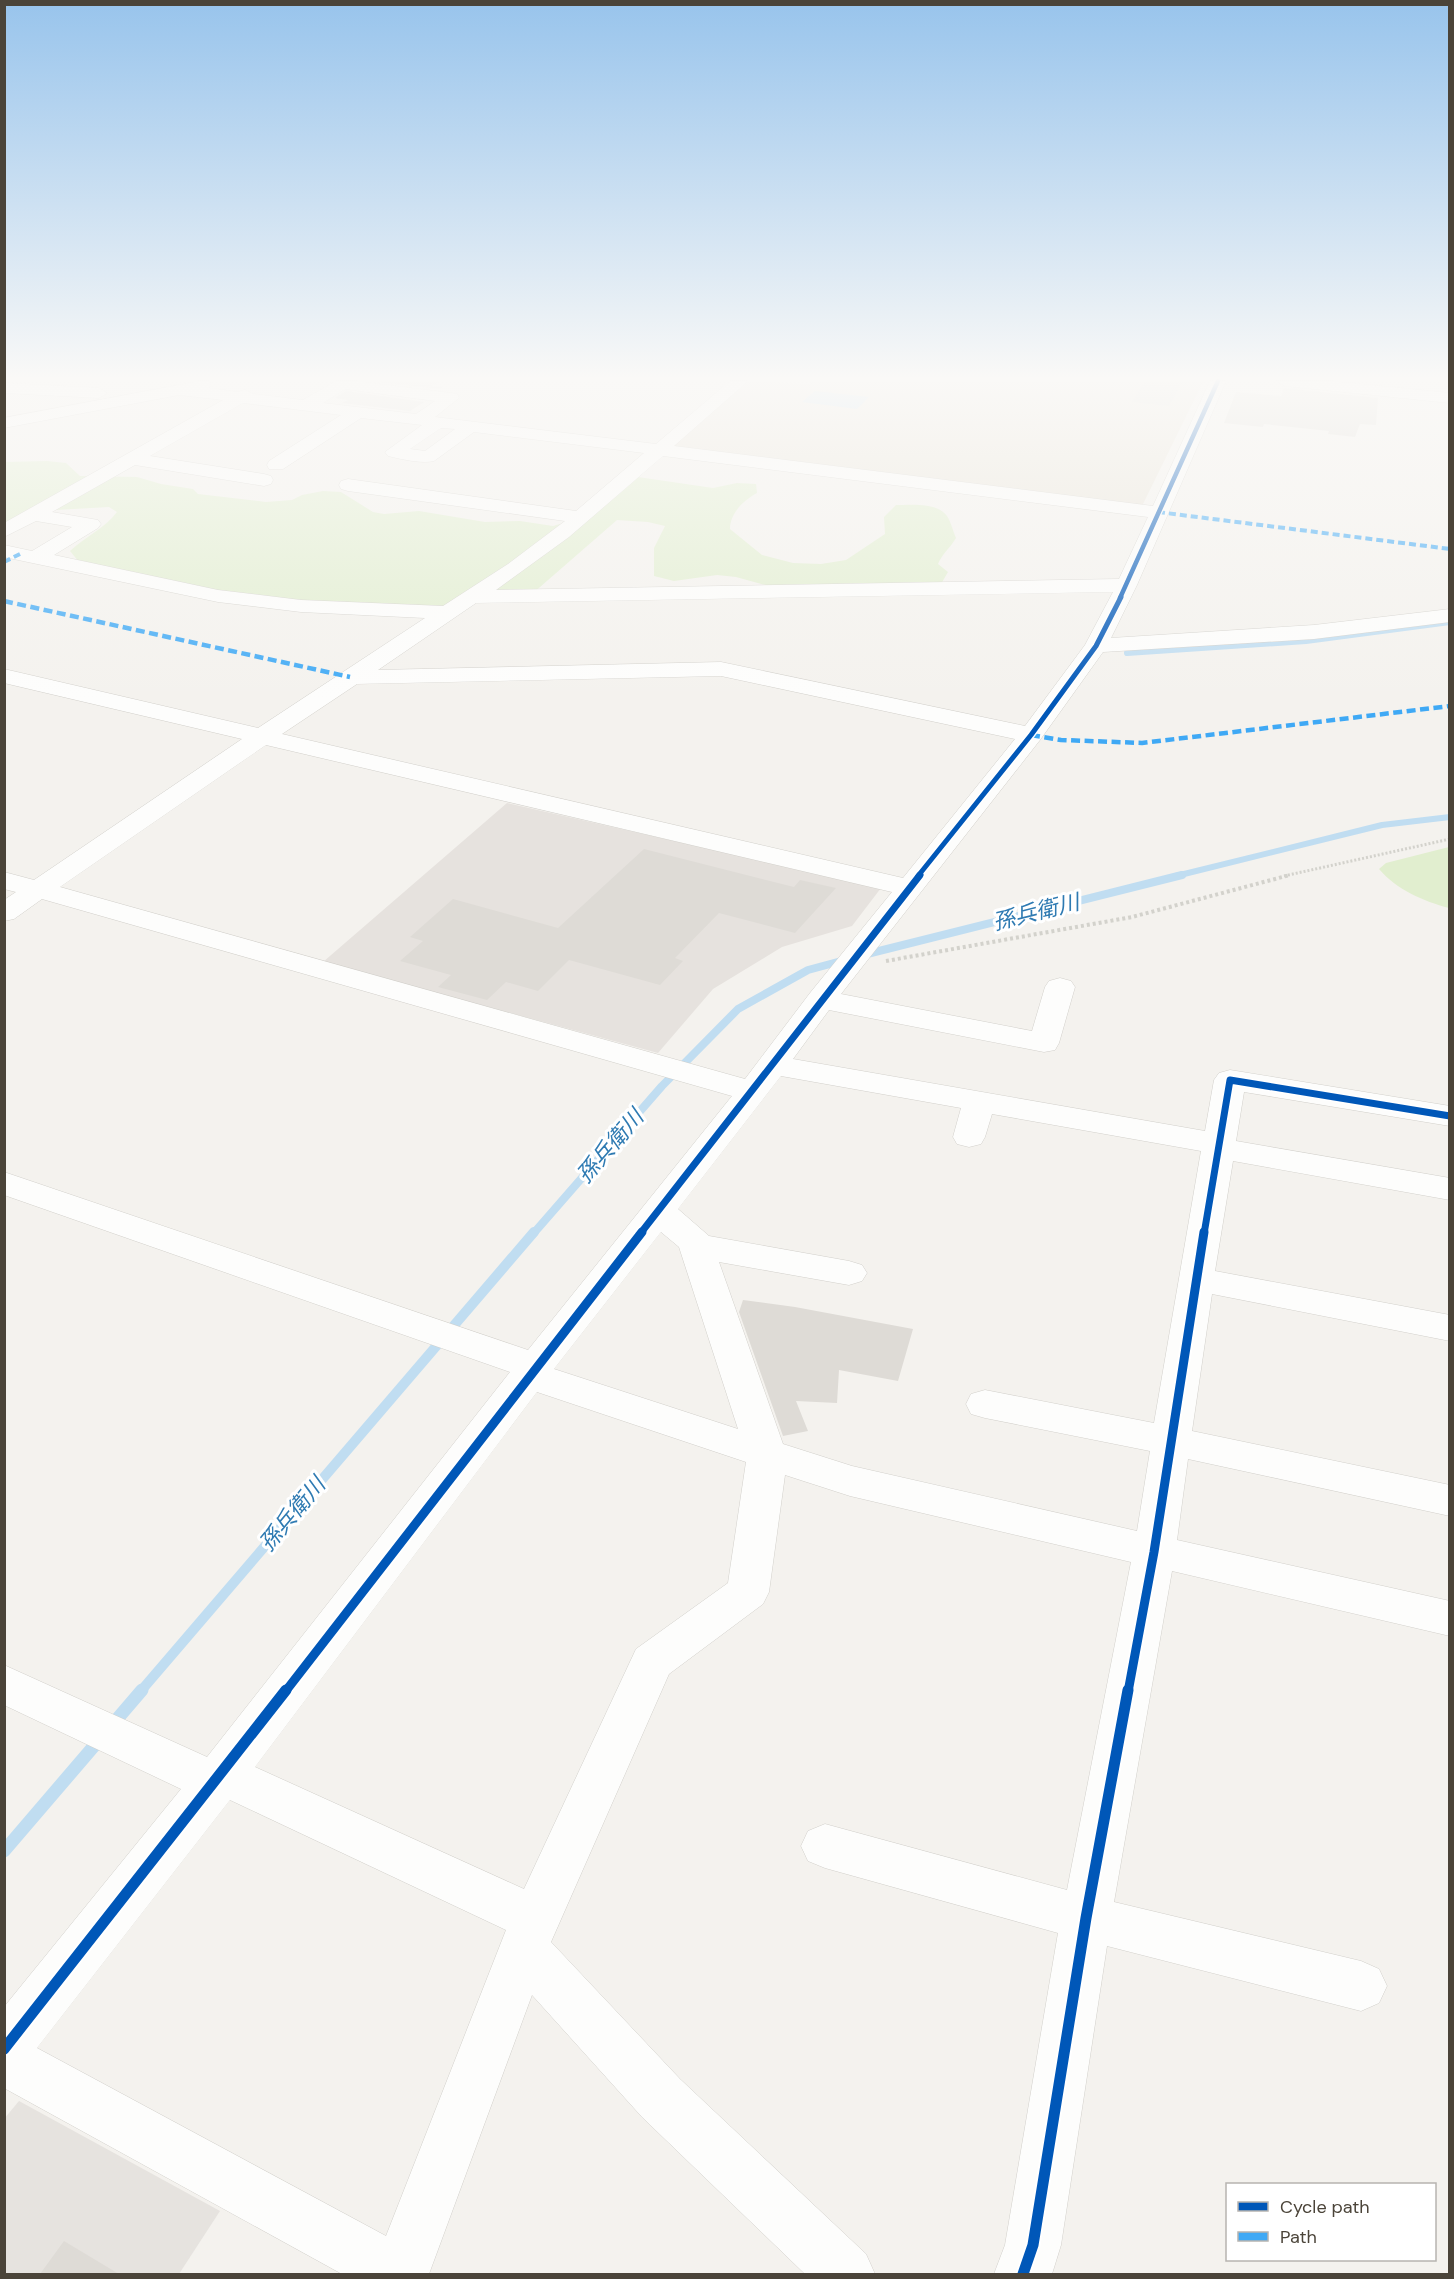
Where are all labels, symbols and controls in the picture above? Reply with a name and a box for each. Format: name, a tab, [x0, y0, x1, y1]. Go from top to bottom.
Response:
water label: 孫兵衛川	[990, 887, 1084, 937]
water label: 孫兵衛川	[570, 1102, 651, 1189]
water label: 孫兵衛川	[253, 1469, 333, 1557]
legend	[1226, 2183, 1436, 2261]
text: Cycle path	[1280, 2195, 1370, 2219]
text: Path	[1280, 2225, 1317, 2249]

